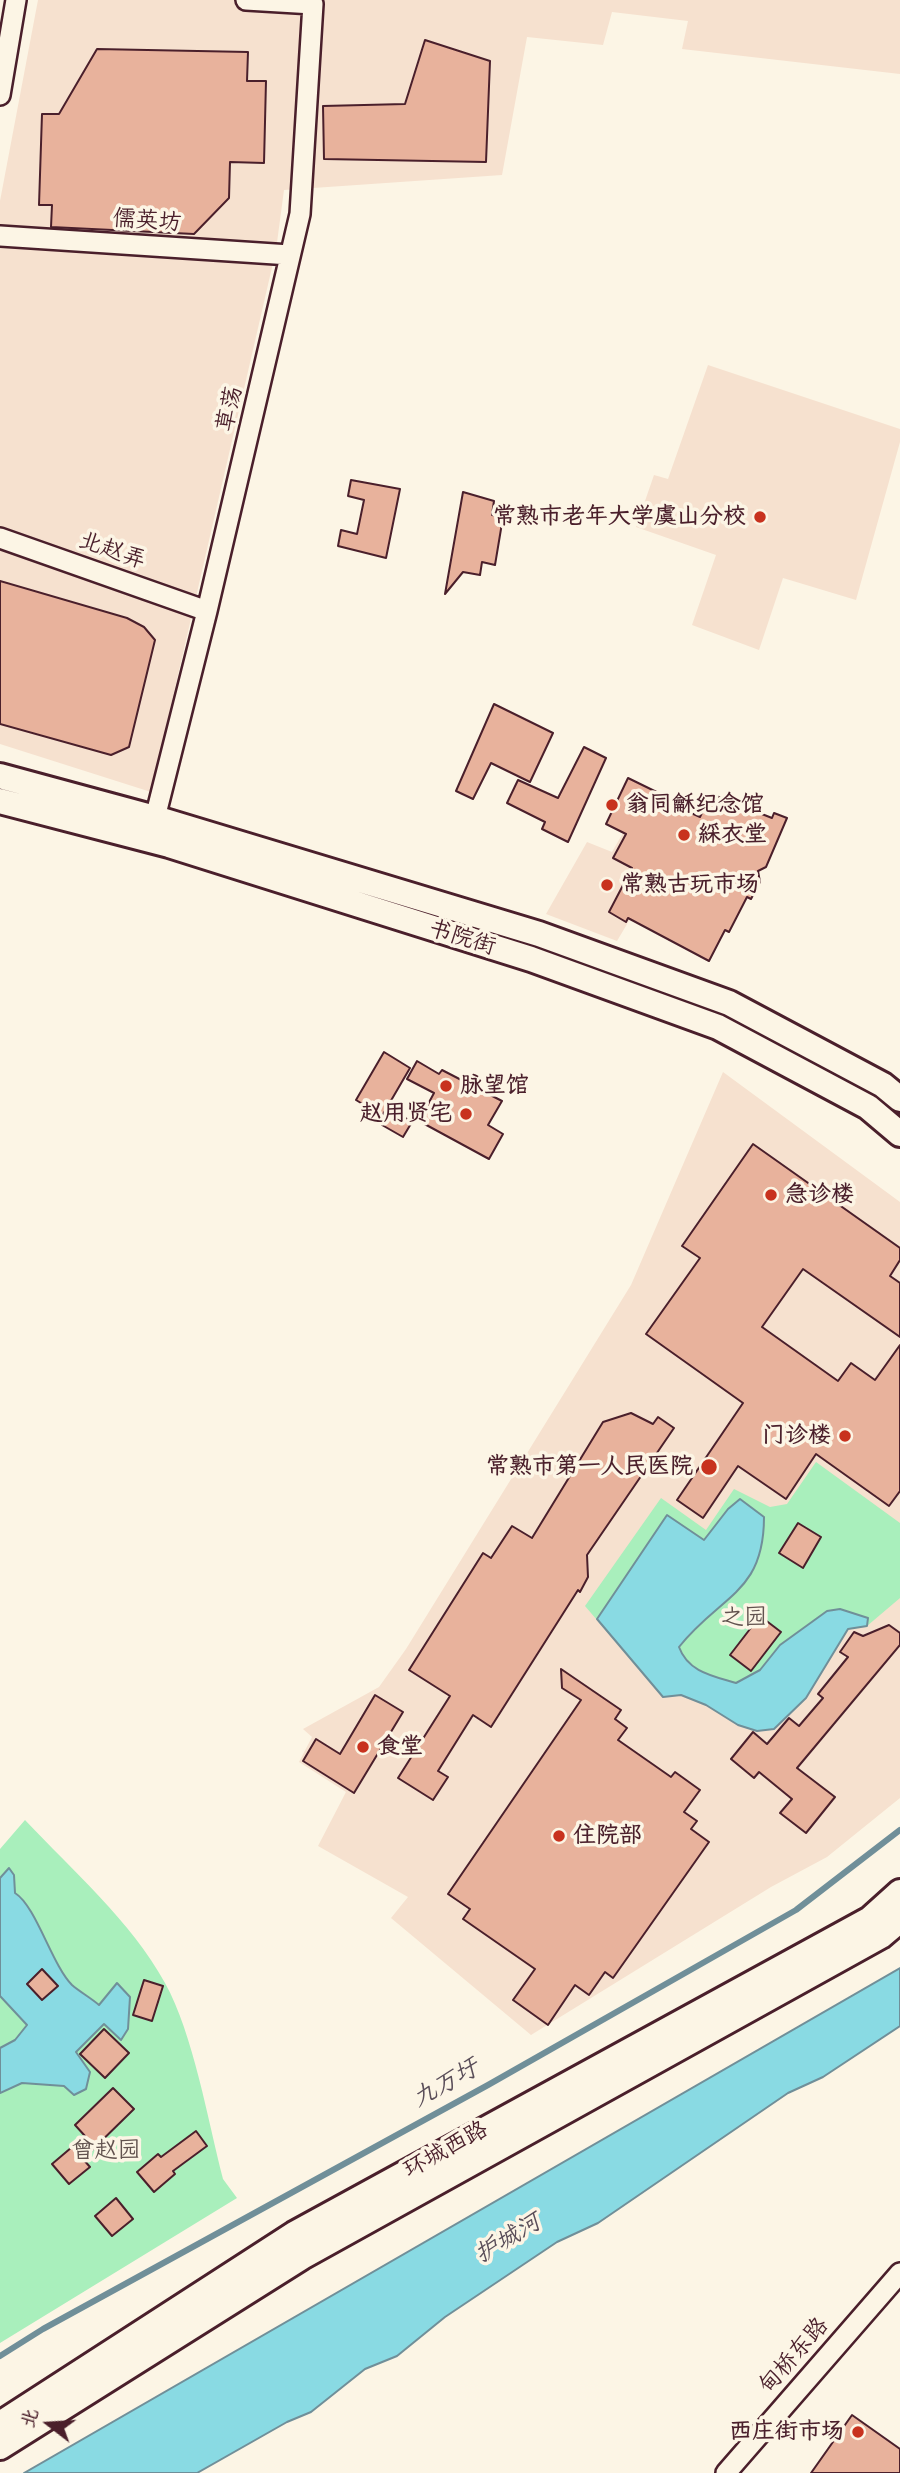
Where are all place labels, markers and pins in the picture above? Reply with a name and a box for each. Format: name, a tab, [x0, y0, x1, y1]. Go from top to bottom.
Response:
place label: 常熟市老年大学虞山分校	[493, 503, 746, 531]
marker: 常熟市老年大学虞山分校	[752, 509, 768, 525]
place label: 翁同龢纪念馆	[626, 791, 764, 819]
marker: 翁同龢纪念馆	[604, 797, 620, 813]
place label: 綵衣堂	[698, 821, 767, 849]
marker: 綵衣堂	[676, 827, 692, 843]
place label: 常熟古玩市场	[621, 871, 759, 899]
marker: 常熟古玩市场	[599, 877, 615, 893]
place label: 脉望馆	[460, 1072, 529, 1100]
marker: 脉望馆	[438, 1078, 454, 1094]
place label: 赵用贤宅	[360, 1100, 452, 1128]
marker: 赵用贤宅	[458, 1106, 474, 1122]
place label: 急诊楼	[785, 1181, 854, 1209]
marker: 急诊楼	[763, 1187, 779, 1203]
place label: 门诊楼	[762, 1422, 831, 1450]
marker: 门诊楼	[837, 1428, 853, 1444]
place label: 常熟市第一人民医院	[486, 1453, 693, 1481]
marker: 常熟市第一人民医院	[699, 1457, 719, 1477]
place label: 食堂	[377, 1733, 423, 1761]
marker: 食堂	[355, 1739, 371, 1755]
place label: 住院部	[573, 1822, 642, 1850]
marker: 住院部	[551, 1828, 567, 1844]
place label: 西庄街市场	[729, 2418, 844, 2446]
marker: 西庄街市场	[850, 2424, 866, 2440]

